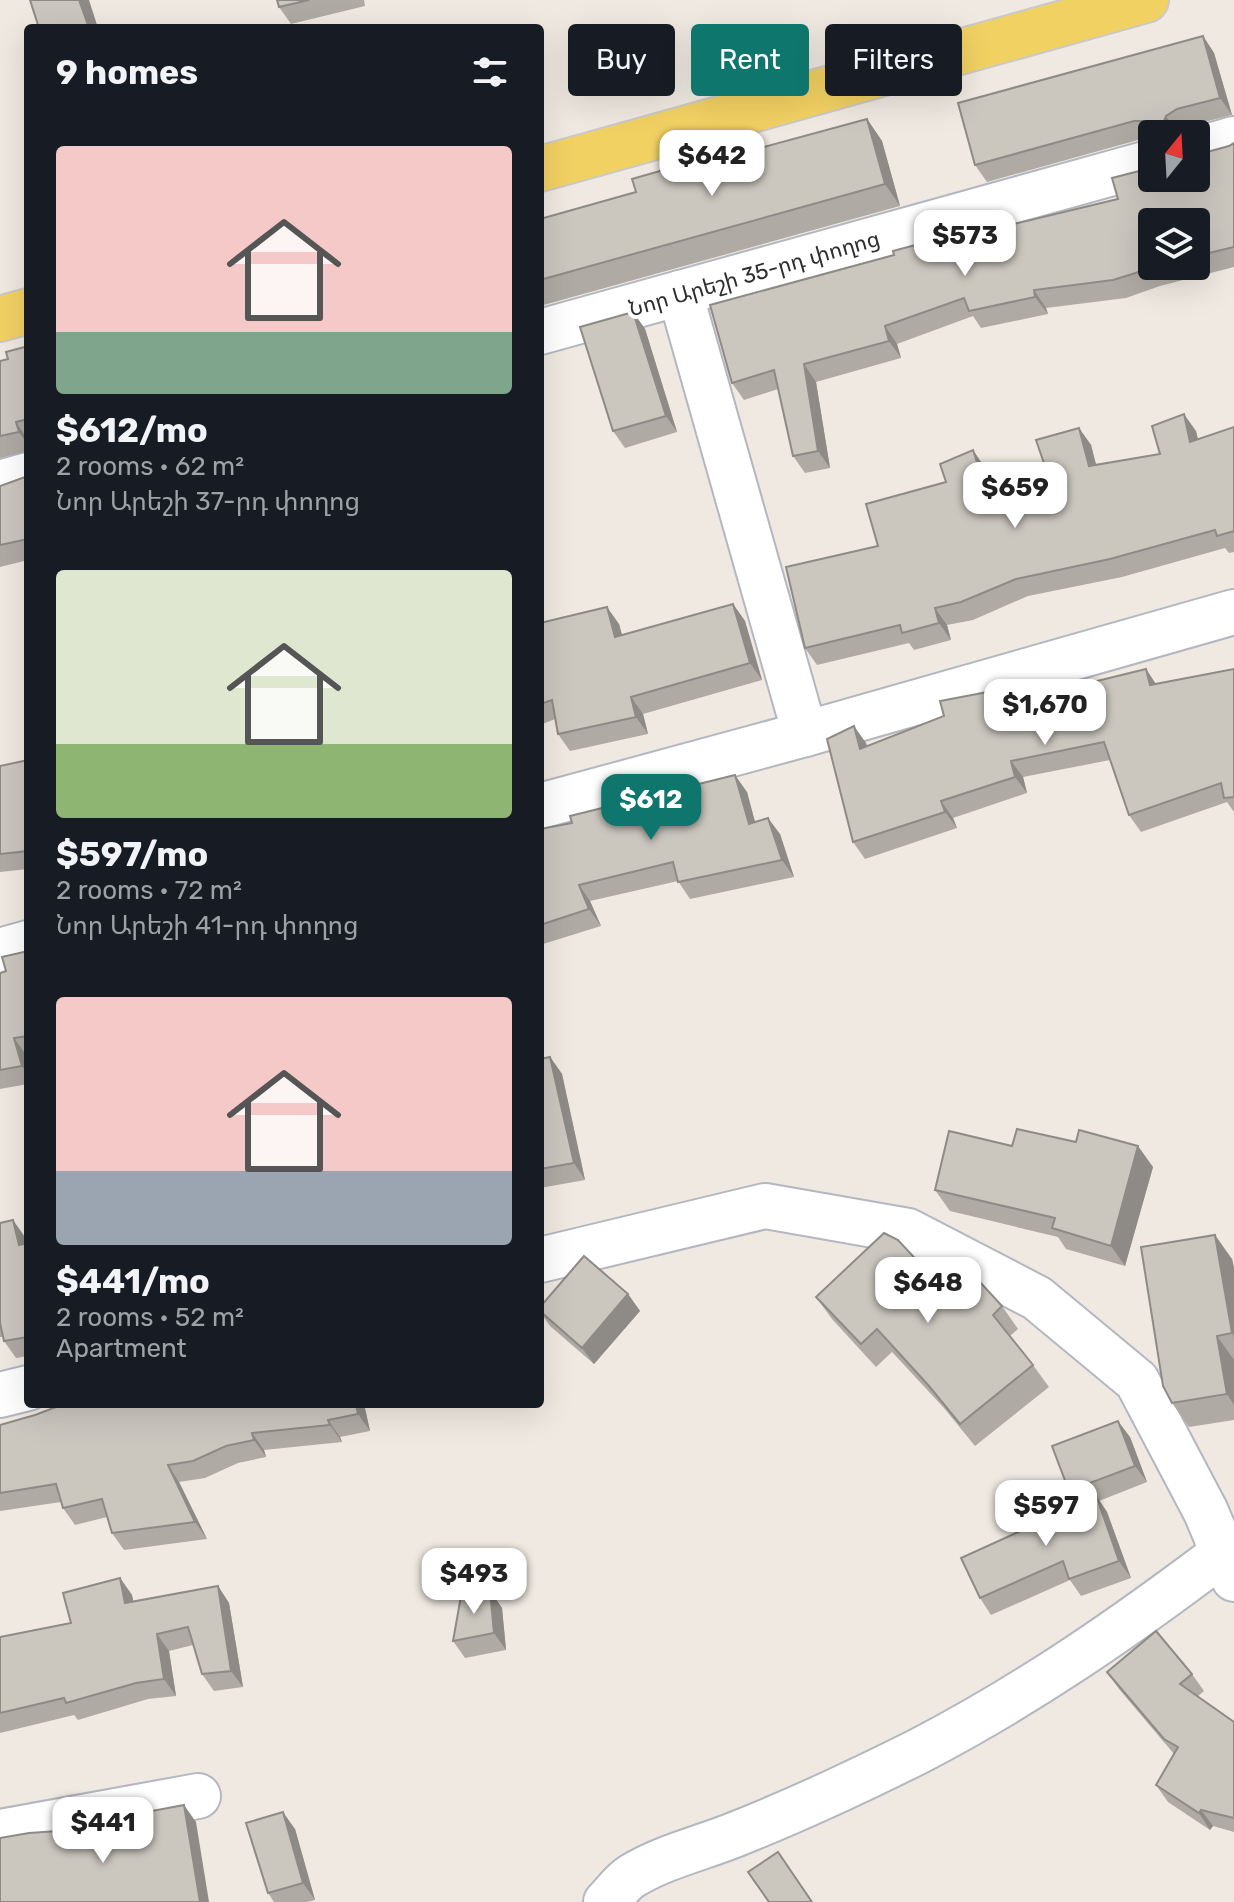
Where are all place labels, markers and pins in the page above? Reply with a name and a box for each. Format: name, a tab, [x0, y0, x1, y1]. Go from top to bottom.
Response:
pin: $642	[665, 130, 759, 198]
pin: $573	[918, 210, 1012, 278]
pin: $659	[968, 462, 1062, 530]
pin: $1,670	[980, 679, 1110, 747]
pin: $612	[604, 774, 698, 842]
pin: $648	[881, 1257, 975, 1325]
pin: $597	[999, 1480, 1093, 1548]
pin: $493	[427, 1548, 521, 1616]
pin: $441	[56, 1797, 150, 1865]

